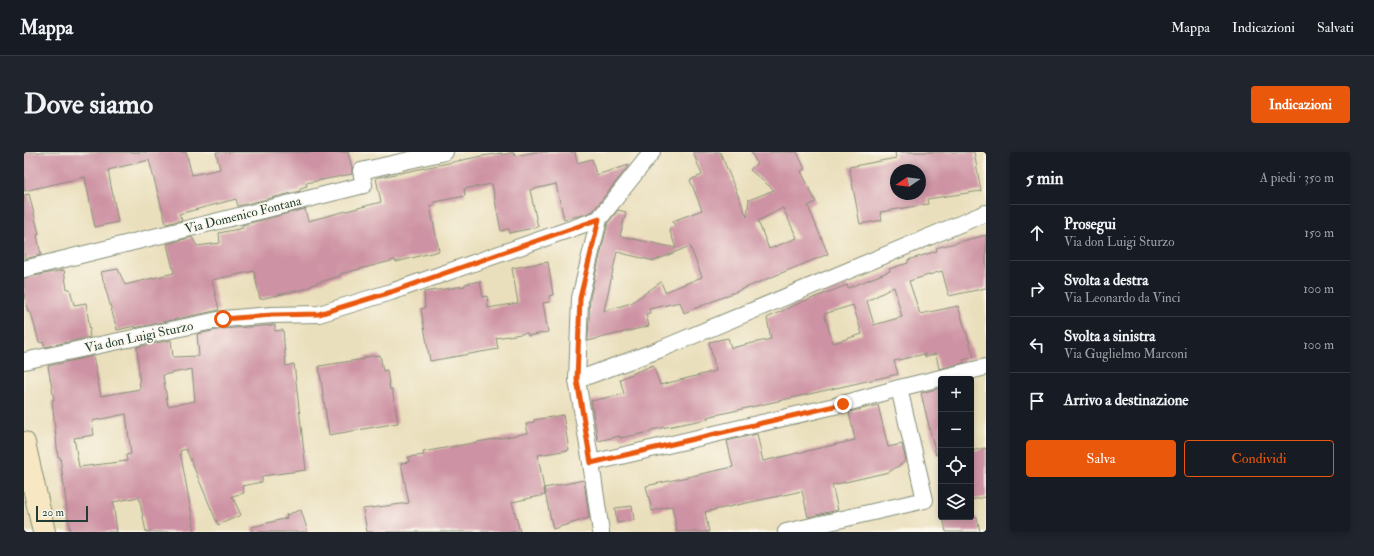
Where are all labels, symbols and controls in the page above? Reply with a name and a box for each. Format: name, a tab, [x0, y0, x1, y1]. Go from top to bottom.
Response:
text: Mappa	[20, 16, 73, 40]
text: Mappa	[1171, 19, 1210, 36]
text: Indicazioni	[1232, 19, 1295, 36]
text: Salvati	[1317, 19, 1354, 36]
button: Indicazioni	[1251, 86, 1350, 123]
text: Dove siamo	[24, 87, 153, 122]
north arrow	[890, 164, 926, 200]
text: 5 min	[1026, 168, 1064, 189]
text: A piedi · 350 m	[1260, 170, 1334, 186]
street label: Via Domenico Fontana	[183, 193, 304, 237]
text: Prosegui	[1064, 215, 1116, 234]
icon: ahead	[1026, 222, 1048, 244]
text: 150 m	[1304, 225, 1334, 241]
text: Via don Luigi Sturzo	[1064, 234, 1175, 250]
text: Svolta a destra	[1064, 271, 1148, 290]
icon: right	[1026, 278, 1048, 300]
text: 100 m	[1303, 281, 1334, 297]
text: Via Leonardo da Vinci	[1064, 290, 1180, 306]
route start	[214, 310, 232, 328]
street label: Via don Luigi Sturzo	[83, 318, 195, 356]
text: Svolta a sinistra	[1064, 327, 1156, 346]
icon: left	[1026, 334, 1048, 356]
text: 100 m	[1303, 337, 1334, 353]
text: Via Guglielmo Marconi	[1064, 346, 1188, 362]
map controls	[938, 376, 974, 520]
button: +	[938, 376, 974, 412]
icon: arrive	[1026, 390, 1048, 412]
text: Arrivo a destinazione	[1064, 391, 1189, 410]
route end	[834, 395, 852, 413]
button: −	[938, 412, 974, 448]
button: Salva	[1026, 440, 1176, 477]
button: Condividi	[1184, 440, 1334, 477]
button: locate	[938, 448, 974, 484]
button: layers	[938, 484, 974, 520]
scale bar	[36, 504, 88, 523]
text: 20 m	[42, 506, 64, 519]

